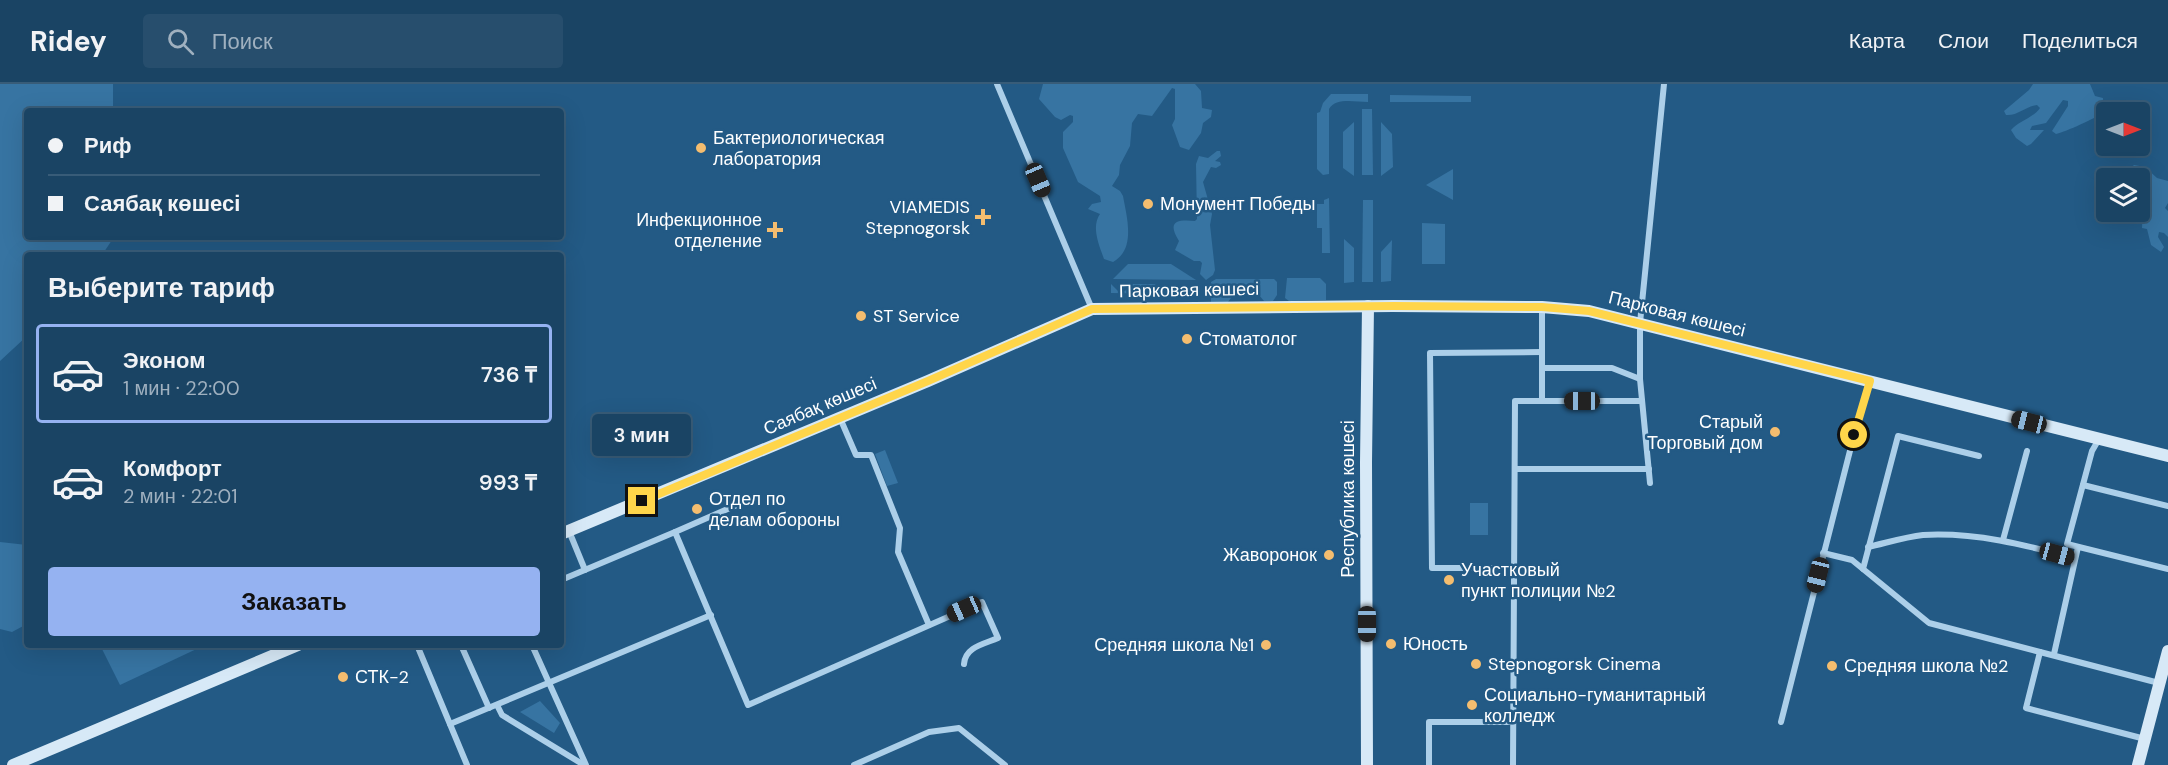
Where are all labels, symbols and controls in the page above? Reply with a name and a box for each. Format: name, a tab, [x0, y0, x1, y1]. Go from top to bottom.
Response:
search box	[143, 14, 563, 68]
text: Ridey	[30, 23, 107, 60]
icon: search	[164, 25, 197, 58]
text: Поиск	[212, 27, 273, 56]
text: Карта	[1849, 27, 1905, 55]
text: Слои	[1938, 27, 1989, 55]
text: Поделиться	[2022, 27, 2138, 55]
north arrow	[2096, 102, 2150, 156]
map controls	[2096, 102, 2150, 222]
place label: Бактериологическая лаборатория	[713, 126, 884, 171]
text: Риф	[84, 131, 131, 160]
marker: Бактериологическая лаборатория	[694, 141, 708, 155]
car	[1023, 160, 1053, 200]
button: layers	[2096, 168, 2150, 222]
text: Саябақ көшесі	[84, 189, 240, 218]
place label: Монумент Победы	[1160, 192, 1315, 216]
place label: VIAMEDIS Stepnogorsk	[866, 195, 970, 240]
marker: Монумент Победы	[1141, 197, 1155, 211]
place label: Инфекционное отделение	[636, 208, 762, 253]
marker: VIAMEDIS Stepnogorsk	[974, 208, 992, 226]
marker: Инфекционное отделение	[766, 221, 784, 239]
text: Выберите тариф	[48, 270, 275, 305]
street label: Парковая көшесі	[1119, 277, 1259, 303]
street label: Парковая көшесі	[1606, 285, 1748, 343]
place label: ST Service	[873, 304, 960, 328]
marker: ST Service	[854, 309, 868, 323]
place label: Стоматолог	[1199, 327, 1297, 351]
marker: Стоматолог	[1180, 332, 1194, 346]
text: Эконом	[123, 346, 206, 375]
icon: car	[51, 347, 105, 401]
text: 736 ₸	[481, 360, 537, 389]
street label: Саябақ көшесі	[760, 371, 880, 441]
text: 1 мин · 22:00	[123, 375, 240, 401]
car	[1564, 392, 1600, 410]
car	[2009, 409, 2049, 435]
place label: Старый Торговый дом	[1647, 410, 1763, 455]
callout: 3 мин	[592, 414, 692, 456]
street label: Республика көшесі	[1336, 420, 1360, 578]
route start	[1840, 421, 1867, 448]
text: 3 мин	[613, 422, 670, 448]
marker: Старый Торговый дом	[1768, 425, 1782, 439]
text: Комфорт	[123, 454, 222, 483]
icon: car	[51, 455, 105, 509]
text: 993 ₸	[479, 468, 537, 497]
text: 2 мин · 22:01	[123, 483, 237, 509]
route end	[628, 487, 655, 514]
place label: Отдел по делам обороны	[709, 487, 840, 532]
marker: Отдел по делам обороны	[690, 502, 704, 516]
car	[2037, 541, 2077, 567]
place label: Жаворонок	[1223, 543, 1317, 567]
marker: Жаворонок	[1322, 548, 1336, 562]
car	[1805, 555, 1831, 595]
place label: Участковый пункт полиции №2	[1461, 558, 1616, 603]
button: Заказать	[48, 567, 540, 636]
marker: Участковый пункт полиции №2	[1442, 573, 1456, 587]
car	[944, 593, 984, 625]
car	[1358, 606, 1376, 642]
place label: Юность	[1403, 632, 1468, 656]
place label: Средняя школа №1	[1094, 633, 1254, 657]
marker: Юность	[1384, 637, 1398, 651]
marker: Средняя школа №1	[1259, 638, 1273, 652]
place label: Stepnogorsk Cinema	[1488, 652, 1661, 676]
place label: Средняя школа №2	[1844, 654, 2008, 678]
marker: Stepnogorsk Cinema	[1469, 657, 1483, 671]
marker: Средняя школа №2	[1825, 659, 1839, 673]
place label: СТК-2	[355, 665, 409, 689]
marker: СТК-2	[336, 670, 350, 684]
place label: Социально-гуманитарный колледж	[1484, 683, 1706, 728]
marker: Социально-гуманитарный колледж	[1465, 698, 1479, 712]

